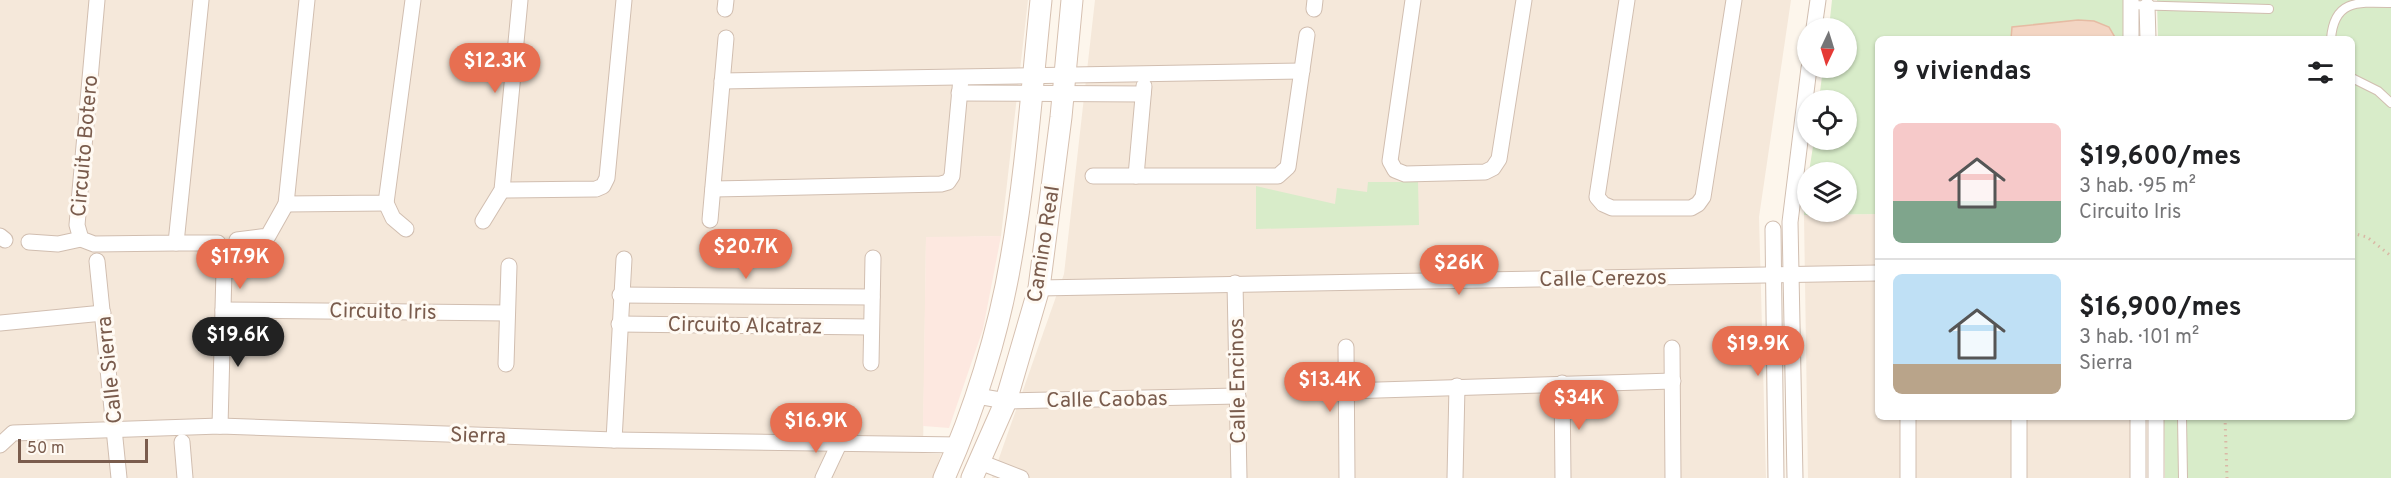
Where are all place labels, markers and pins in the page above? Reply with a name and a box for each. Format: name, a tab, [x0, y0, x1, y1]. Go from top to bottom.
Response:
pin: $12.3K	[446, 43, 544, 94]
pin: $20.7K	[697, 229, 795, 280]
pin: $17.9K	[191, 239, 289, 290]
pin: $26K	[1423, 245, 1495, 296]
pin: $19.6K	[189, 317, 287, 368]
pin: $19.9K	[1709, 326, 1807, 377]
pin: $13.4K	[1281, 362, 1379, 413]
pin: $34K	[1543, 380, 1615, 431]
pin: $16.9K	[767, 403, 865, 454]

